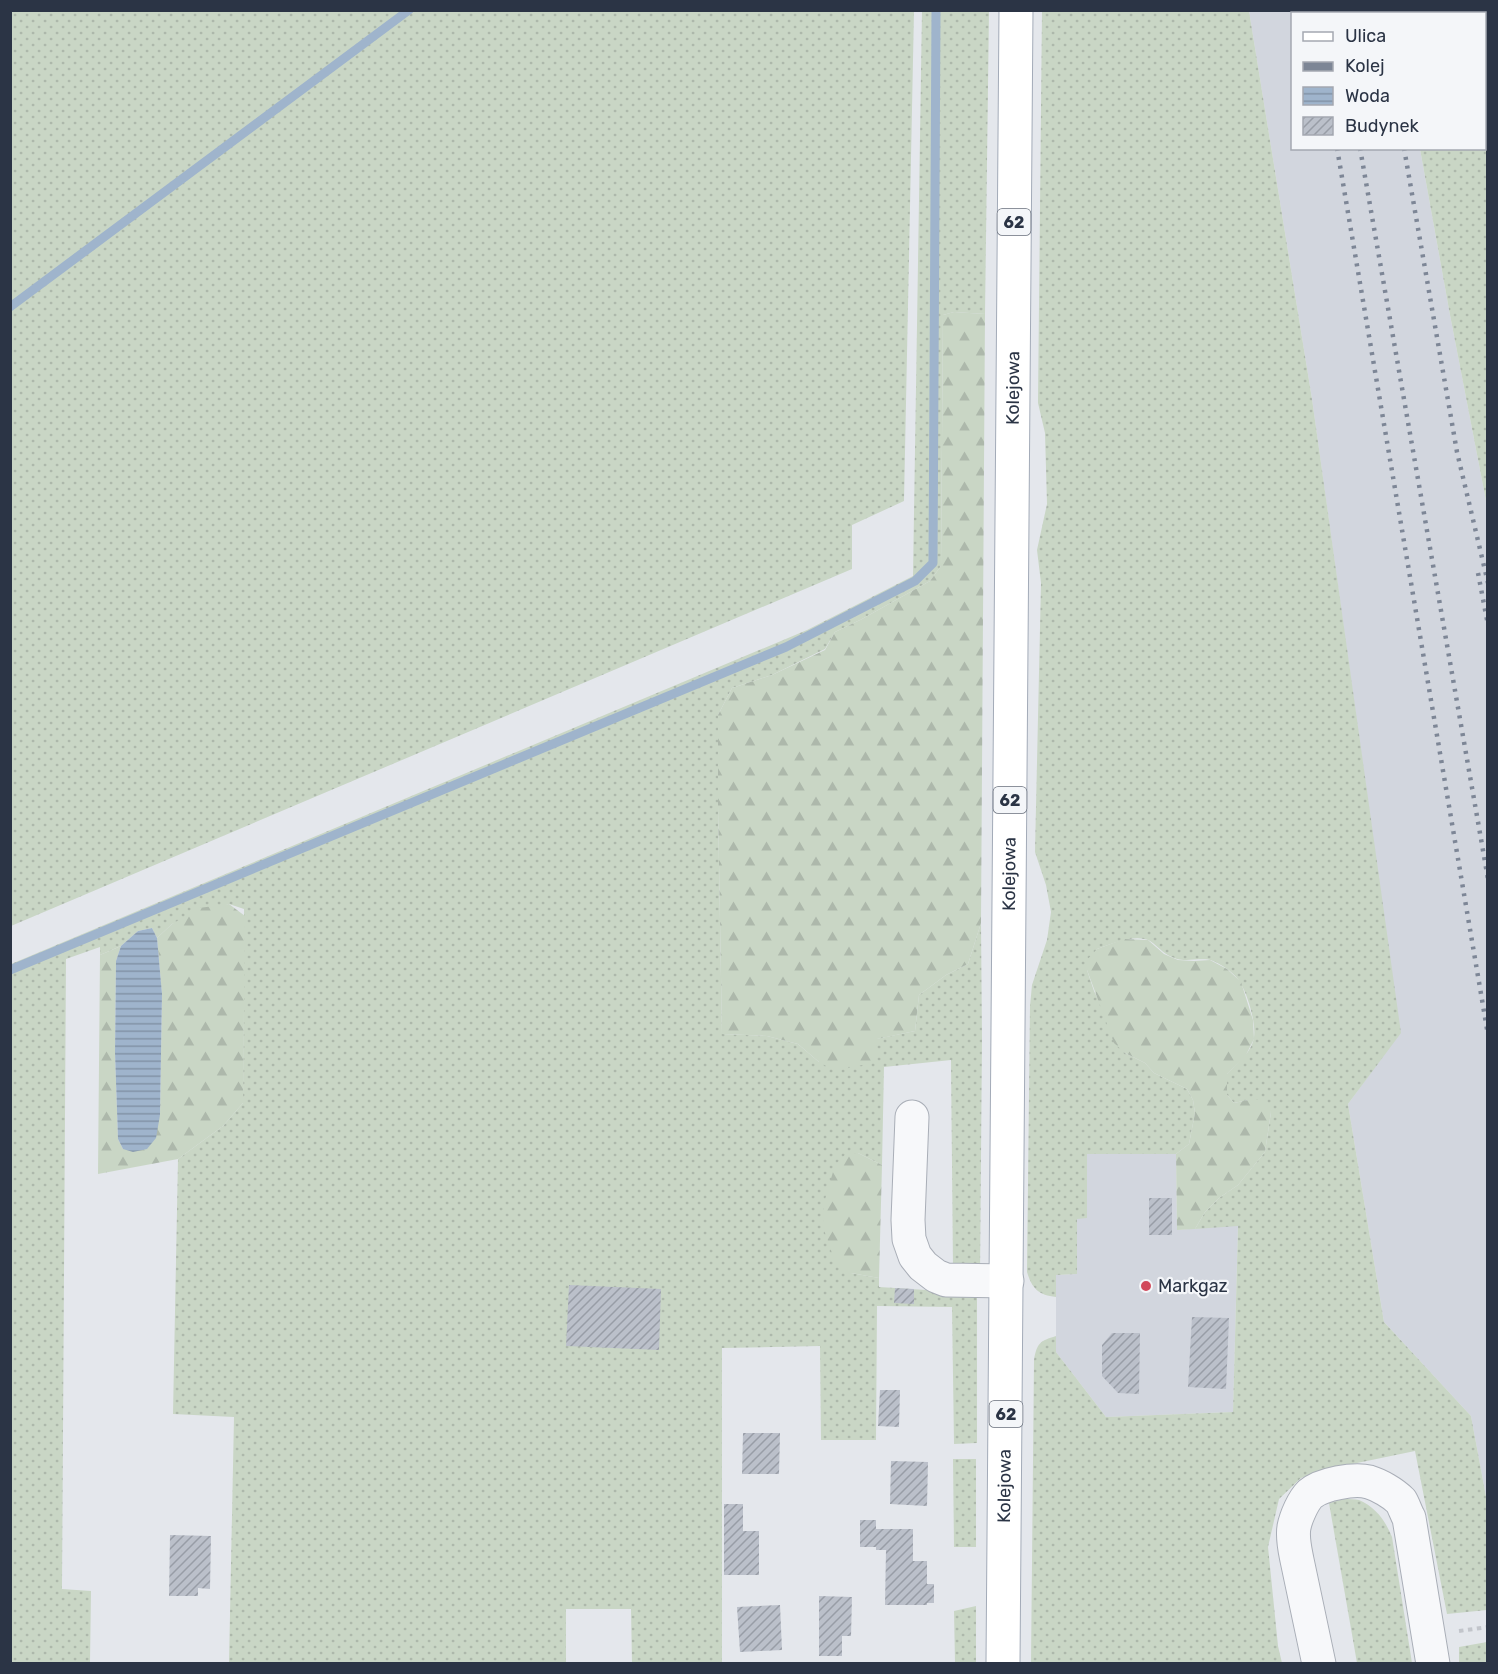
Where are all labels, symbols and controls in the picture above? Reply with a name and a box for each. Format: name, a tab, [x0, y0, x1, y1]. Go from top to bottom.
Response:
legend	[1291, 12, 1486, 150]
text: Ulica	[1345, 25, 1386, 47]
text: Kolej	[1345, 55, 1385, 77]
text: Woda	[1345, 85, 1390, 107]
text: Budynek	[1345, 115, 1419, 137]
road number: 62	[998, 209, 1030, 235]
street label: Kolejowa	[1002, 351, 1024, 425]
road number: 62	[994, 787, 1026, 813]
street label: Kolejowa	[998, 837, 1020, 911]
place label: Markgaz	[1158, 1275, 1228, 1297]
marker: Markgaz	[1139, 1279, 1153, 1293]
road number: 62	[990, 1401, 1022, 1427]
street label: Kolejowa	[993, 1449, 1016, 1523]

